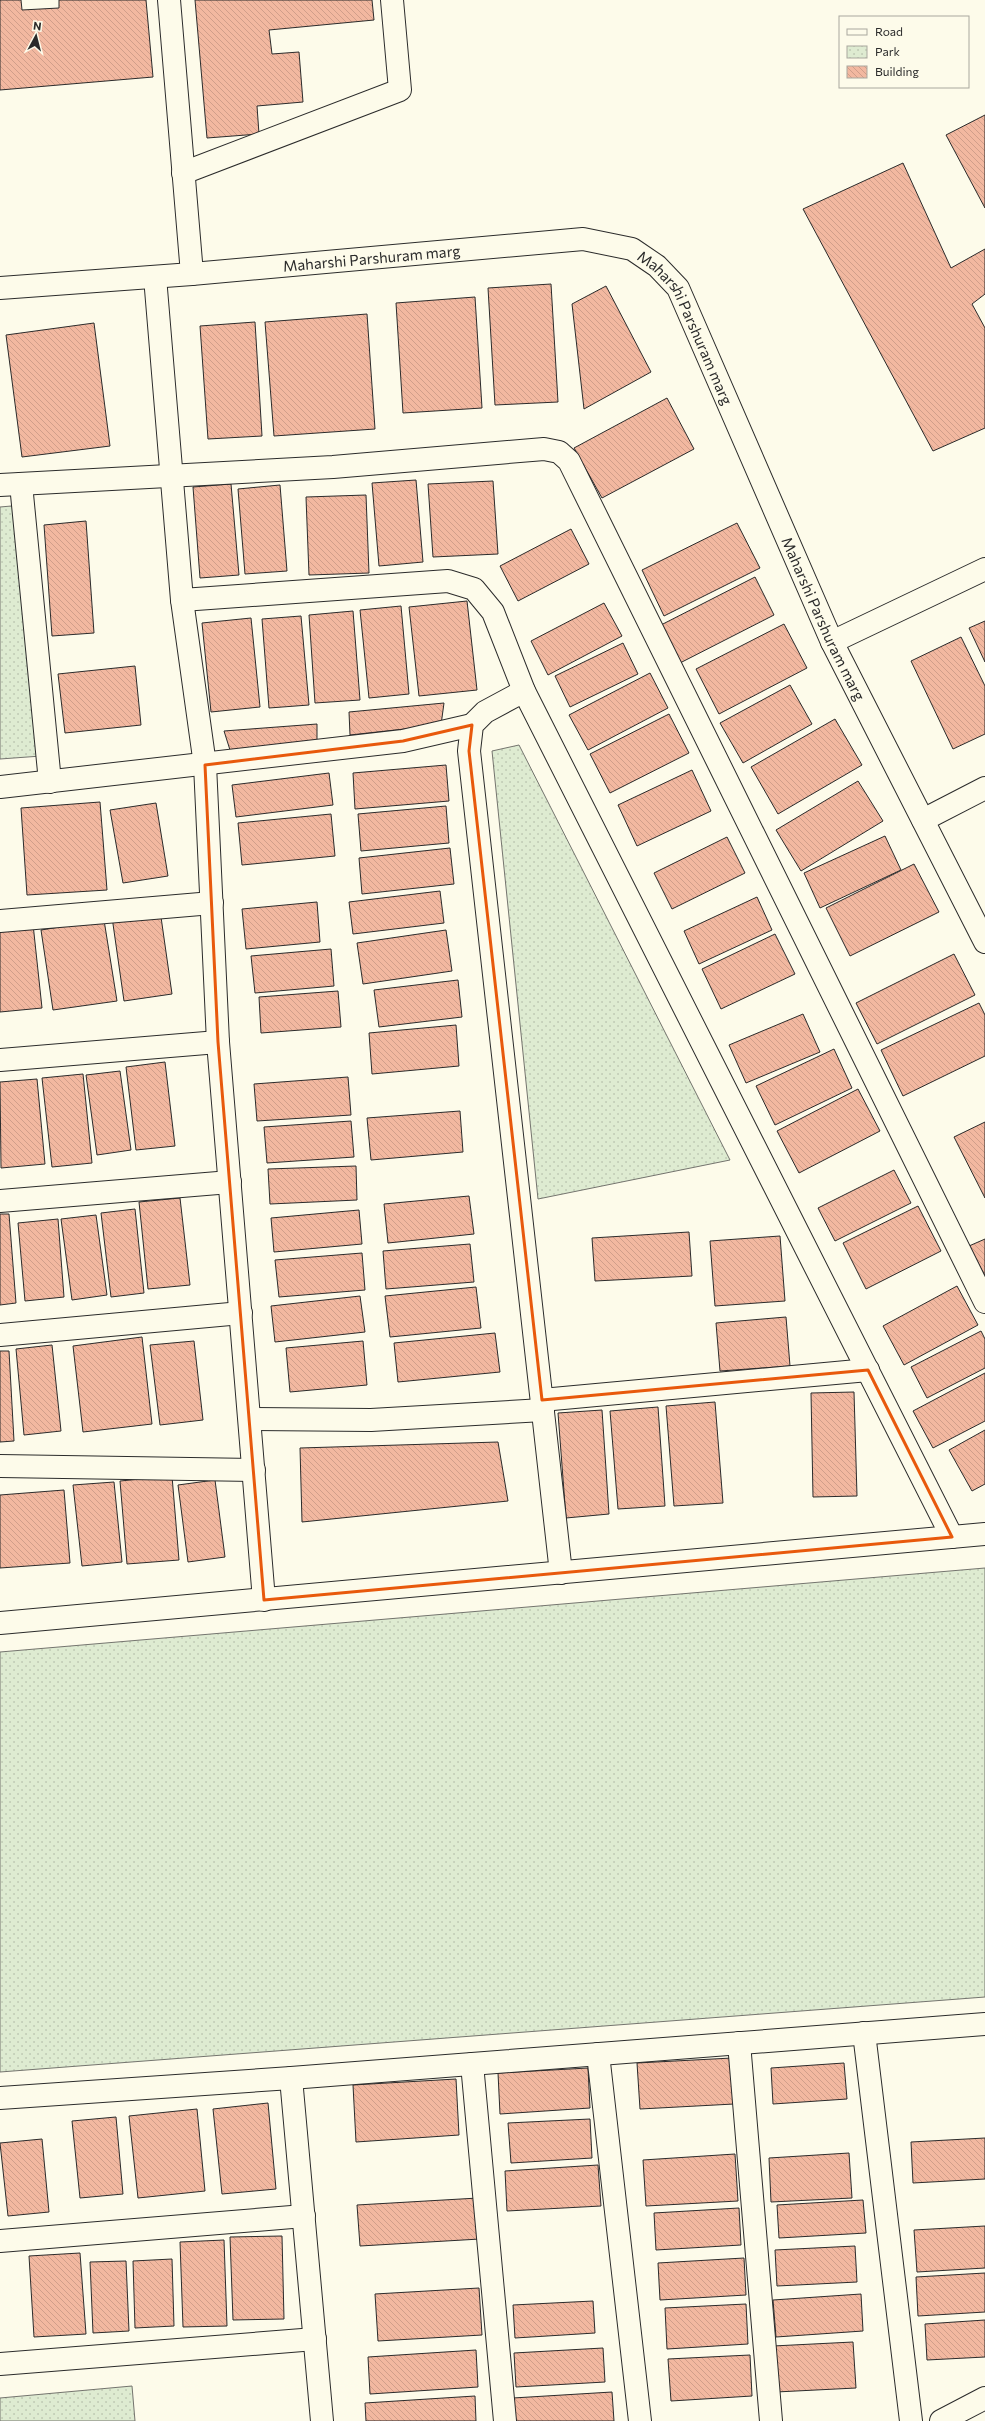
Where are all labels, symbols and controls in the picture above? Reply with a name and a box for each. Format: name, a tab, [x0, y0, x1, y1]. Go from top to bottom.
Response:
north arrow	[16, 16, 56, 56]
legend	[839, 16, 969, 88]
text: N	[32, 19, 42, 33]
text: Road	[875, 24, 903, 38]
text: Park	[875, 44, 901, 58]
text: Building	[875, 64, 919, 78]
street label: Maharshi Parshuram marg	[282, 241, 461, 275]
street label: Maharshi Parshuram marg	[634, 247, 737, 407]
street label: Maharshi Parshuram marg	[778, 534, 869, 703]

